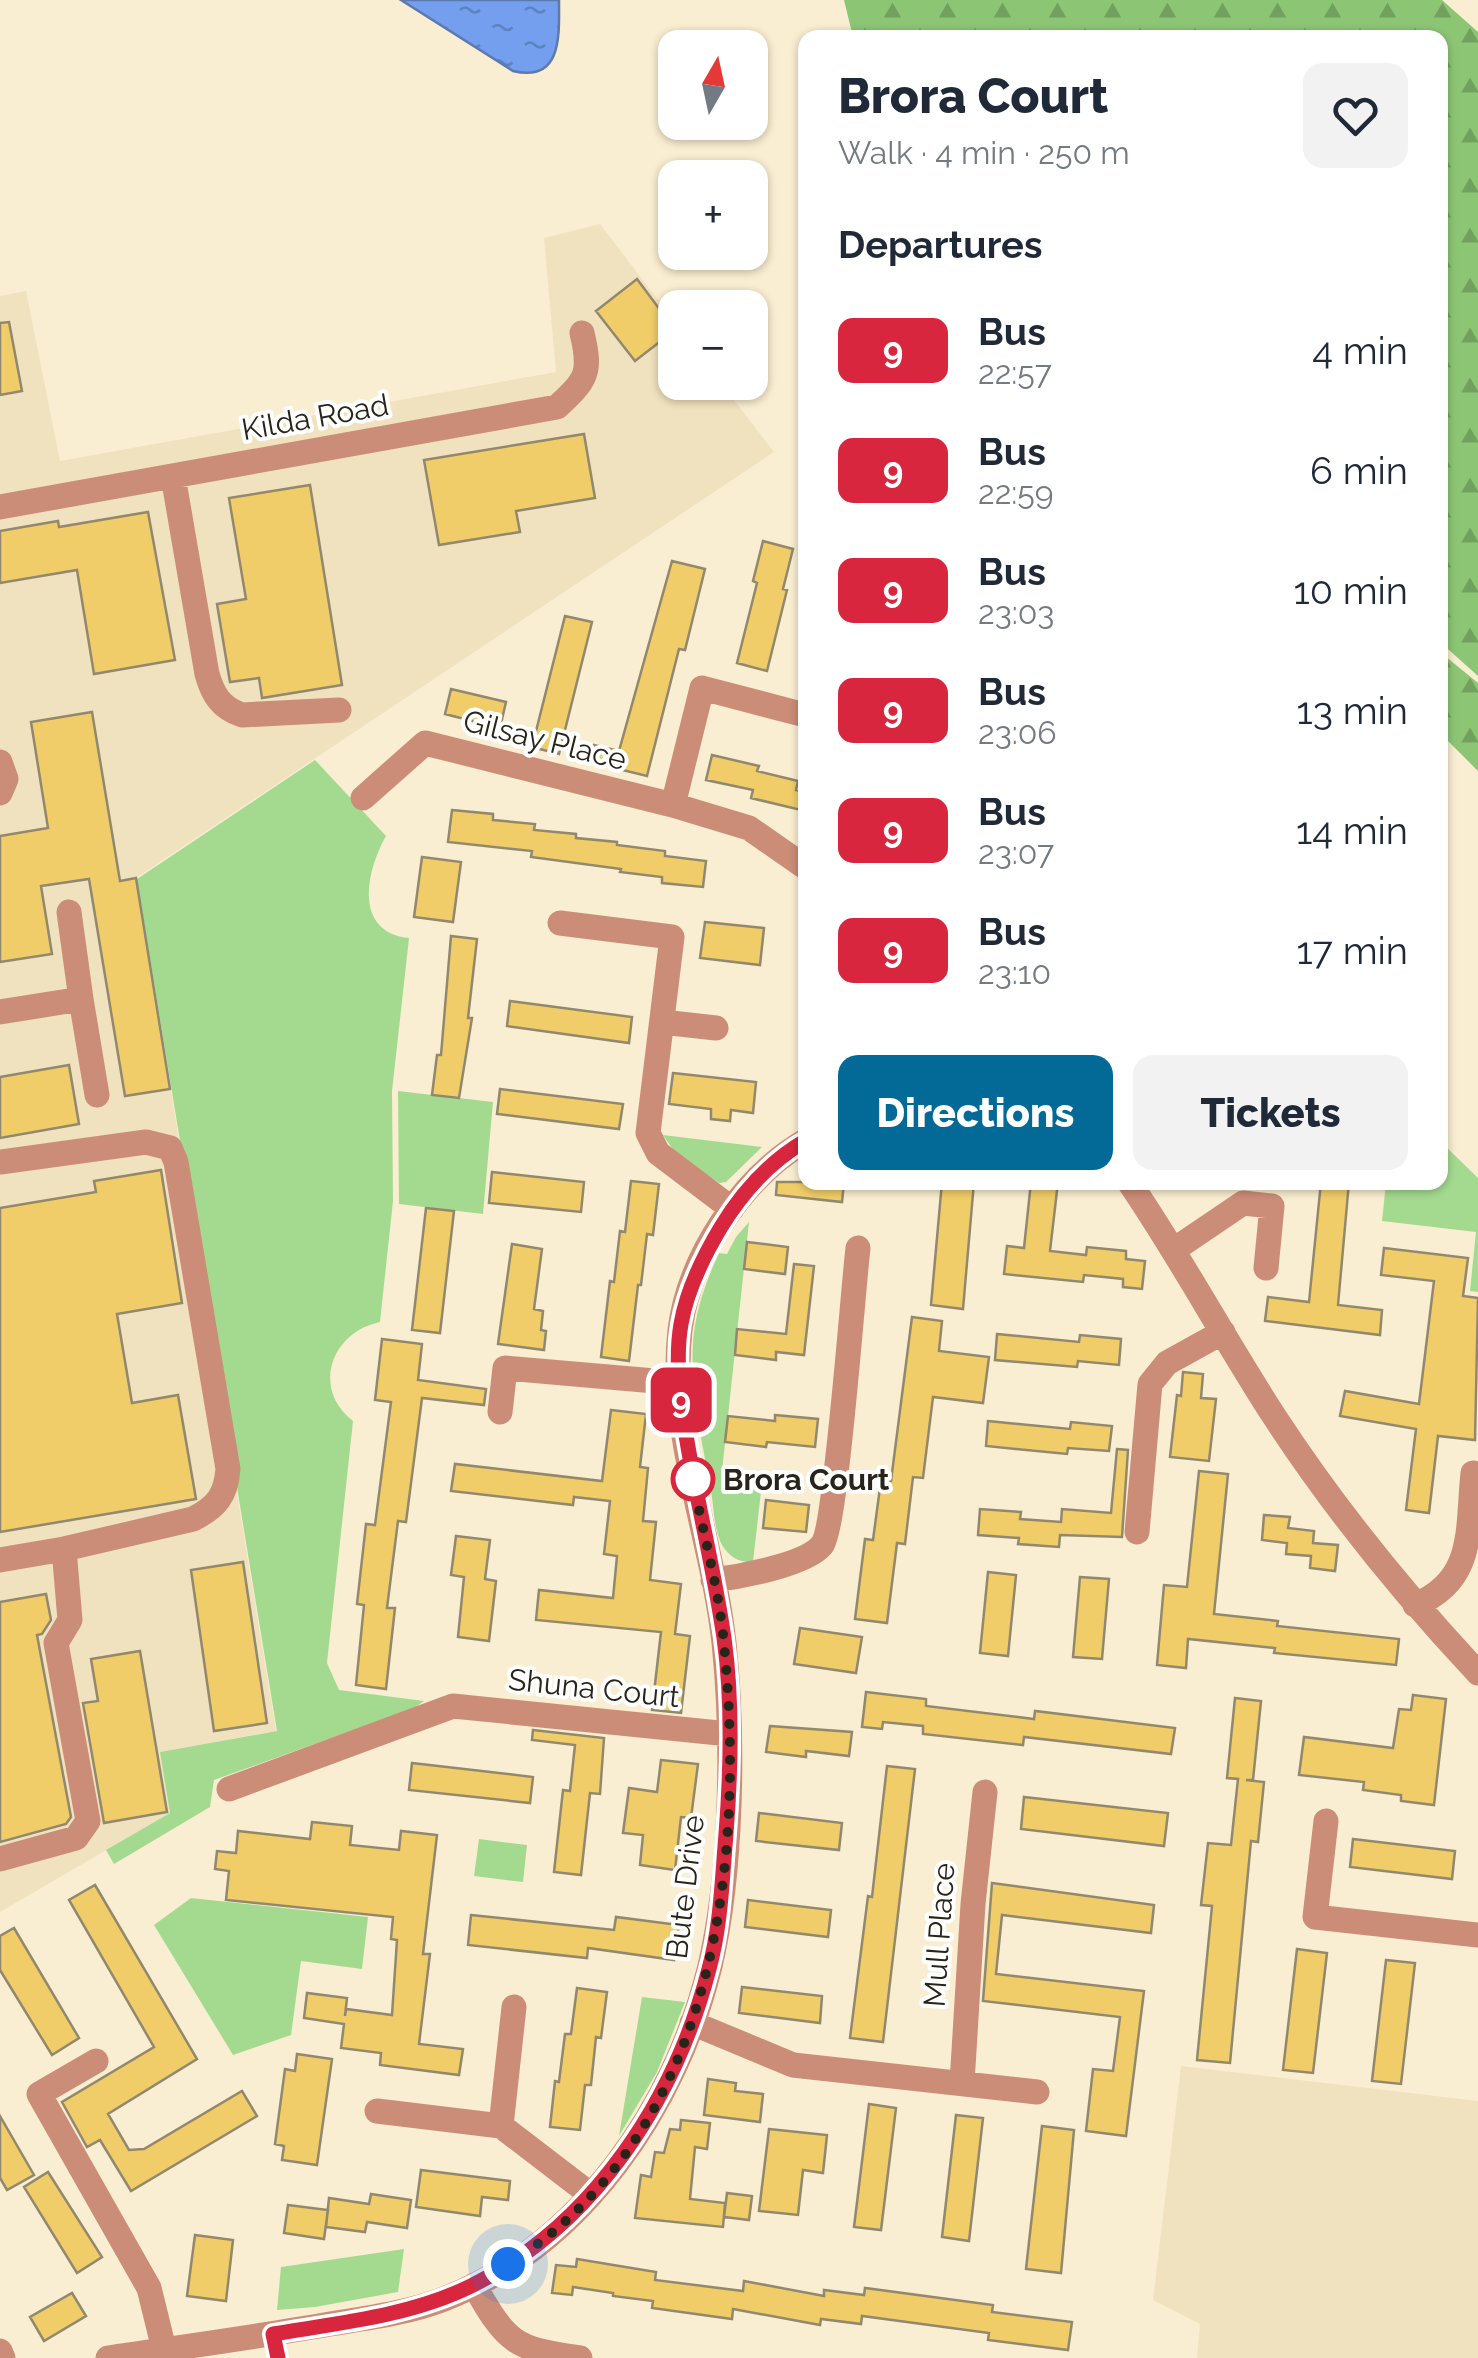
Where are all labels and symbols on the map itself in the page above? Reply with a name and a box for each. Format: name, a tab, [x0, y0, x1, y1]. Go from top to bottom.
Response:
north arrow	[658, 30, 768, 140]
street label: Kilda Road	[239, 387, 391, 447]
street label: Gilsay Place	[460, 703, 630, 777]
line badge: 9	[648, 1368, 714, 1432]
marker: Brora Court	[672, 1458, 714, 1500]
place label: Brora Court	[723, 1462, 890, 1497]
street label: Shuna Court	[507, 1662, 681, 1714]
street label: Bute Drive	[659, 1813, 711, 1961]
street label: Mull Place	[917, 1862, 961, 2008]
your location	[483, 2239, 533, 2289]

